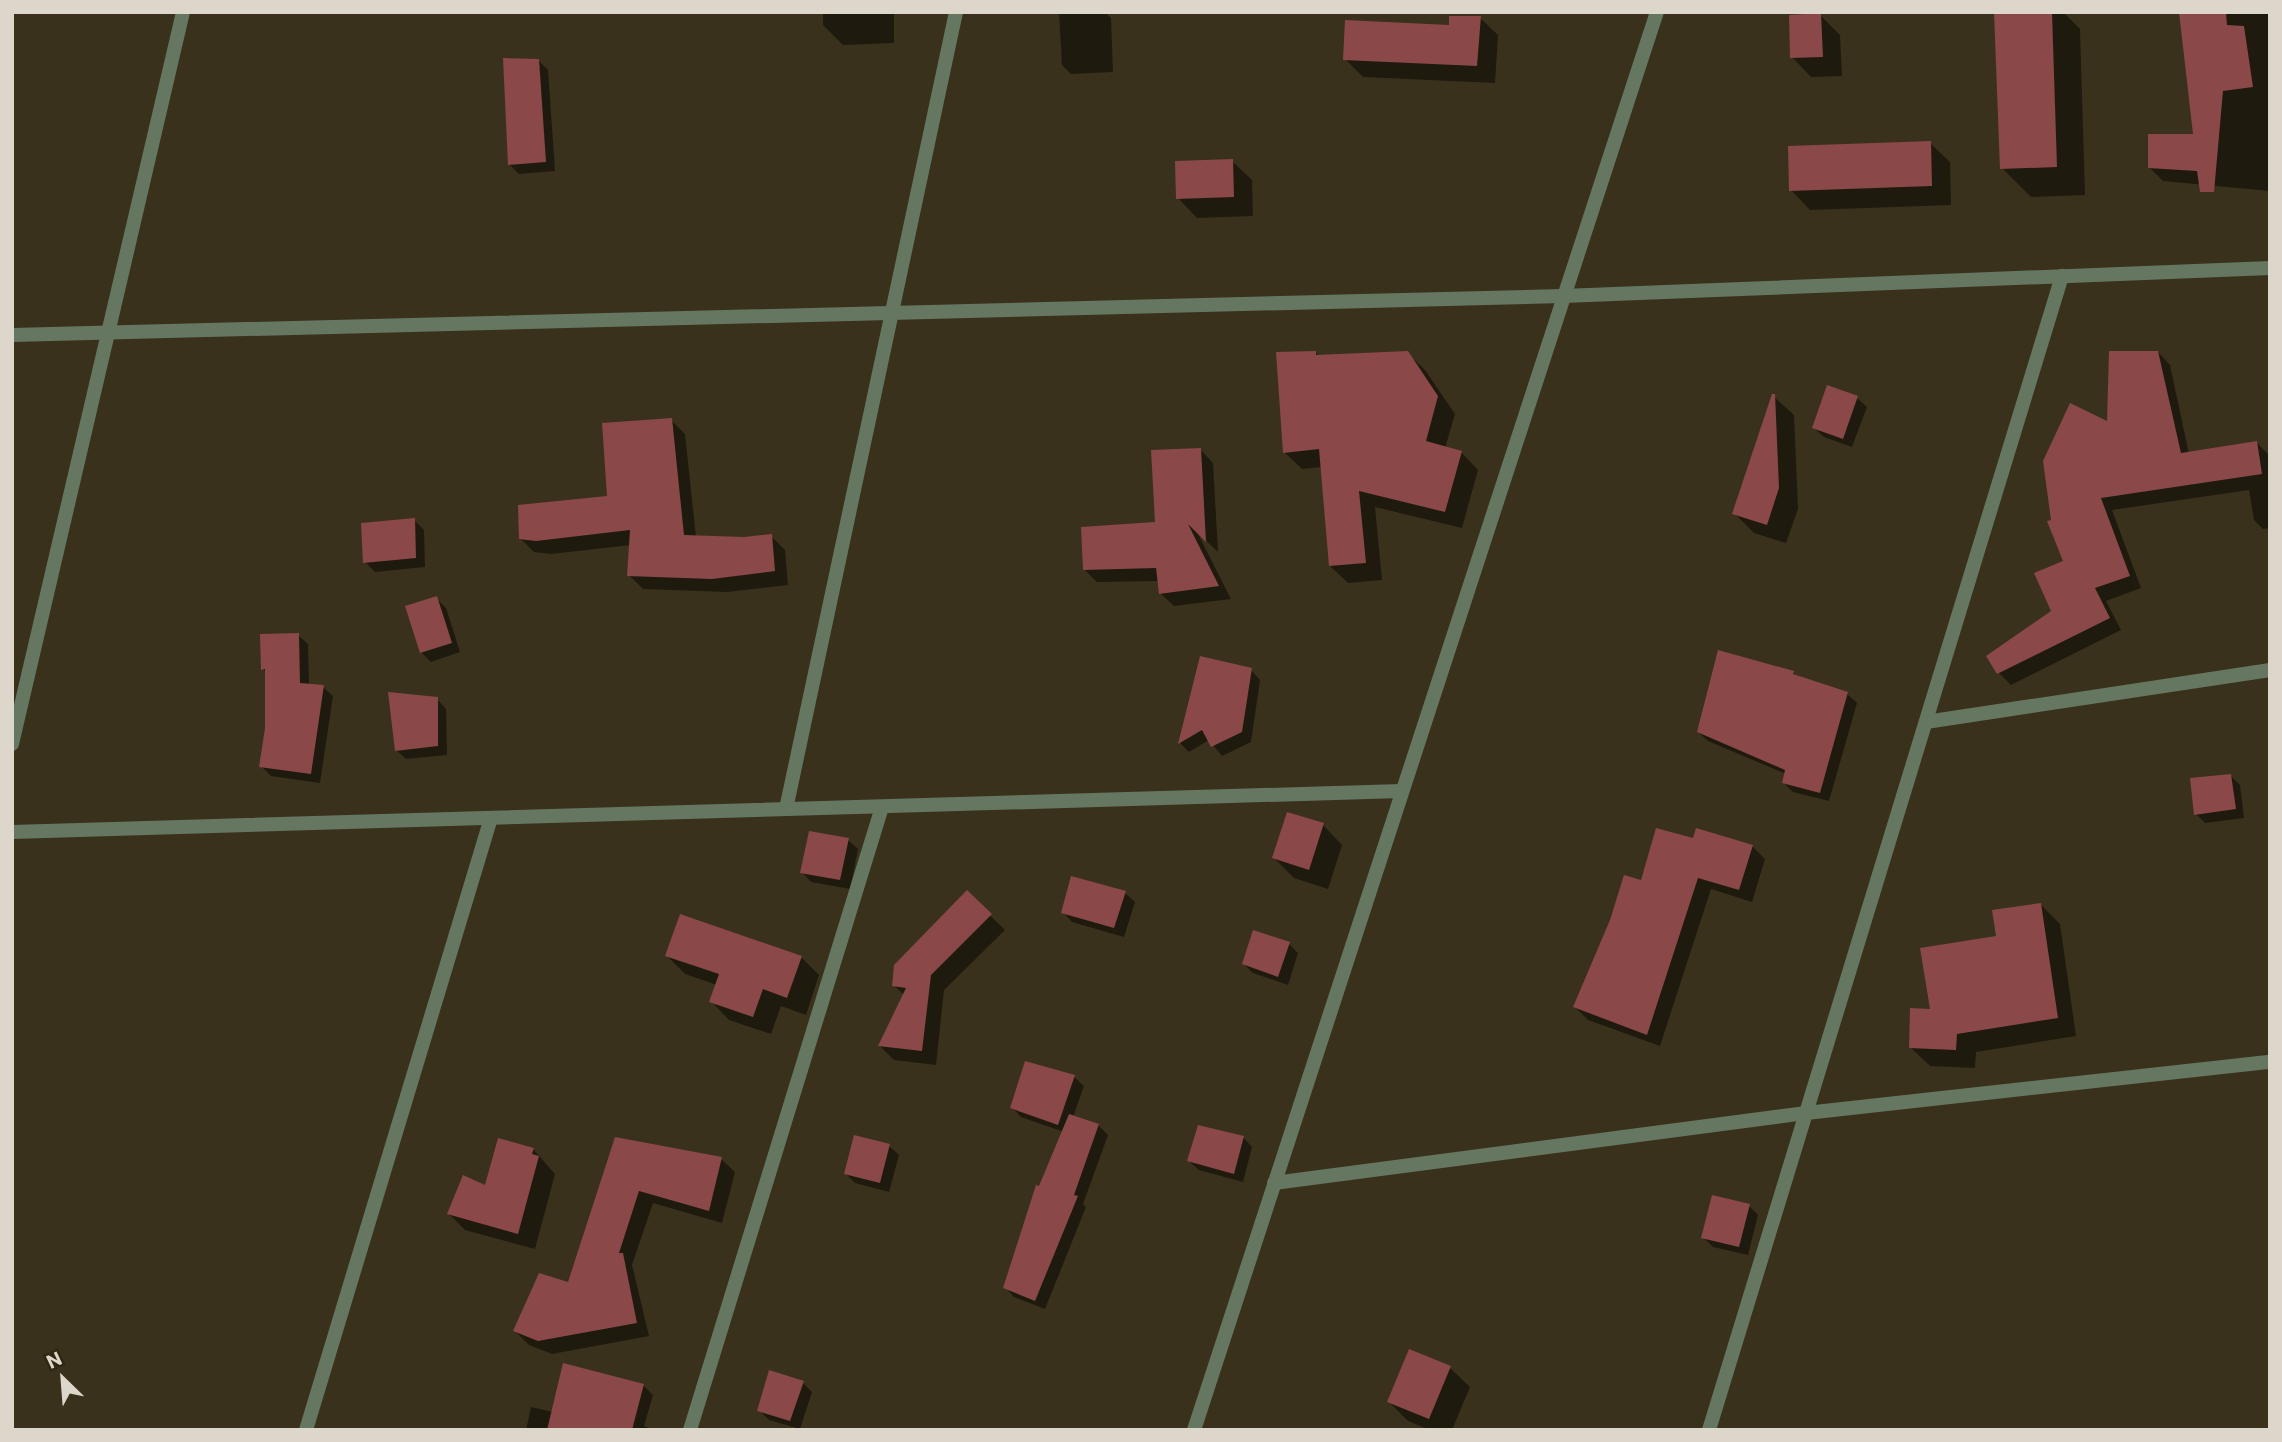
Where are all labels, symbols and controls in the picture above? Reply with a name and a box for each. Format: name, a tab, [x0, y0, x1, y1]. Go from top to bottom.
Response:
north arrow	[28, 1344, 98, 1414]
text: N	[43, 1346, 65, 1373]

